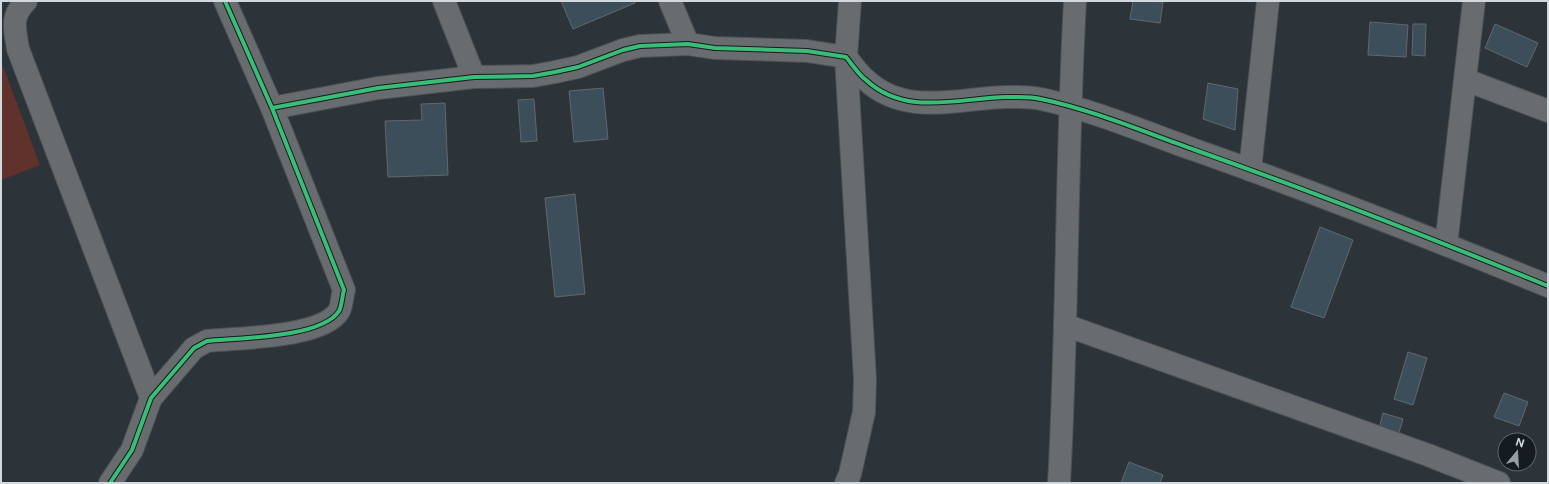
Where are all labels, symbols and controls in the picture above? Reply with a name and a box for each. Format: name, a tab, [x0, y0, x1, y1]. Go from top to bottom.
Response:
north arrow	[1497, 432, 1537, 472]
text: N	[1514, 435, 1526, 450]

